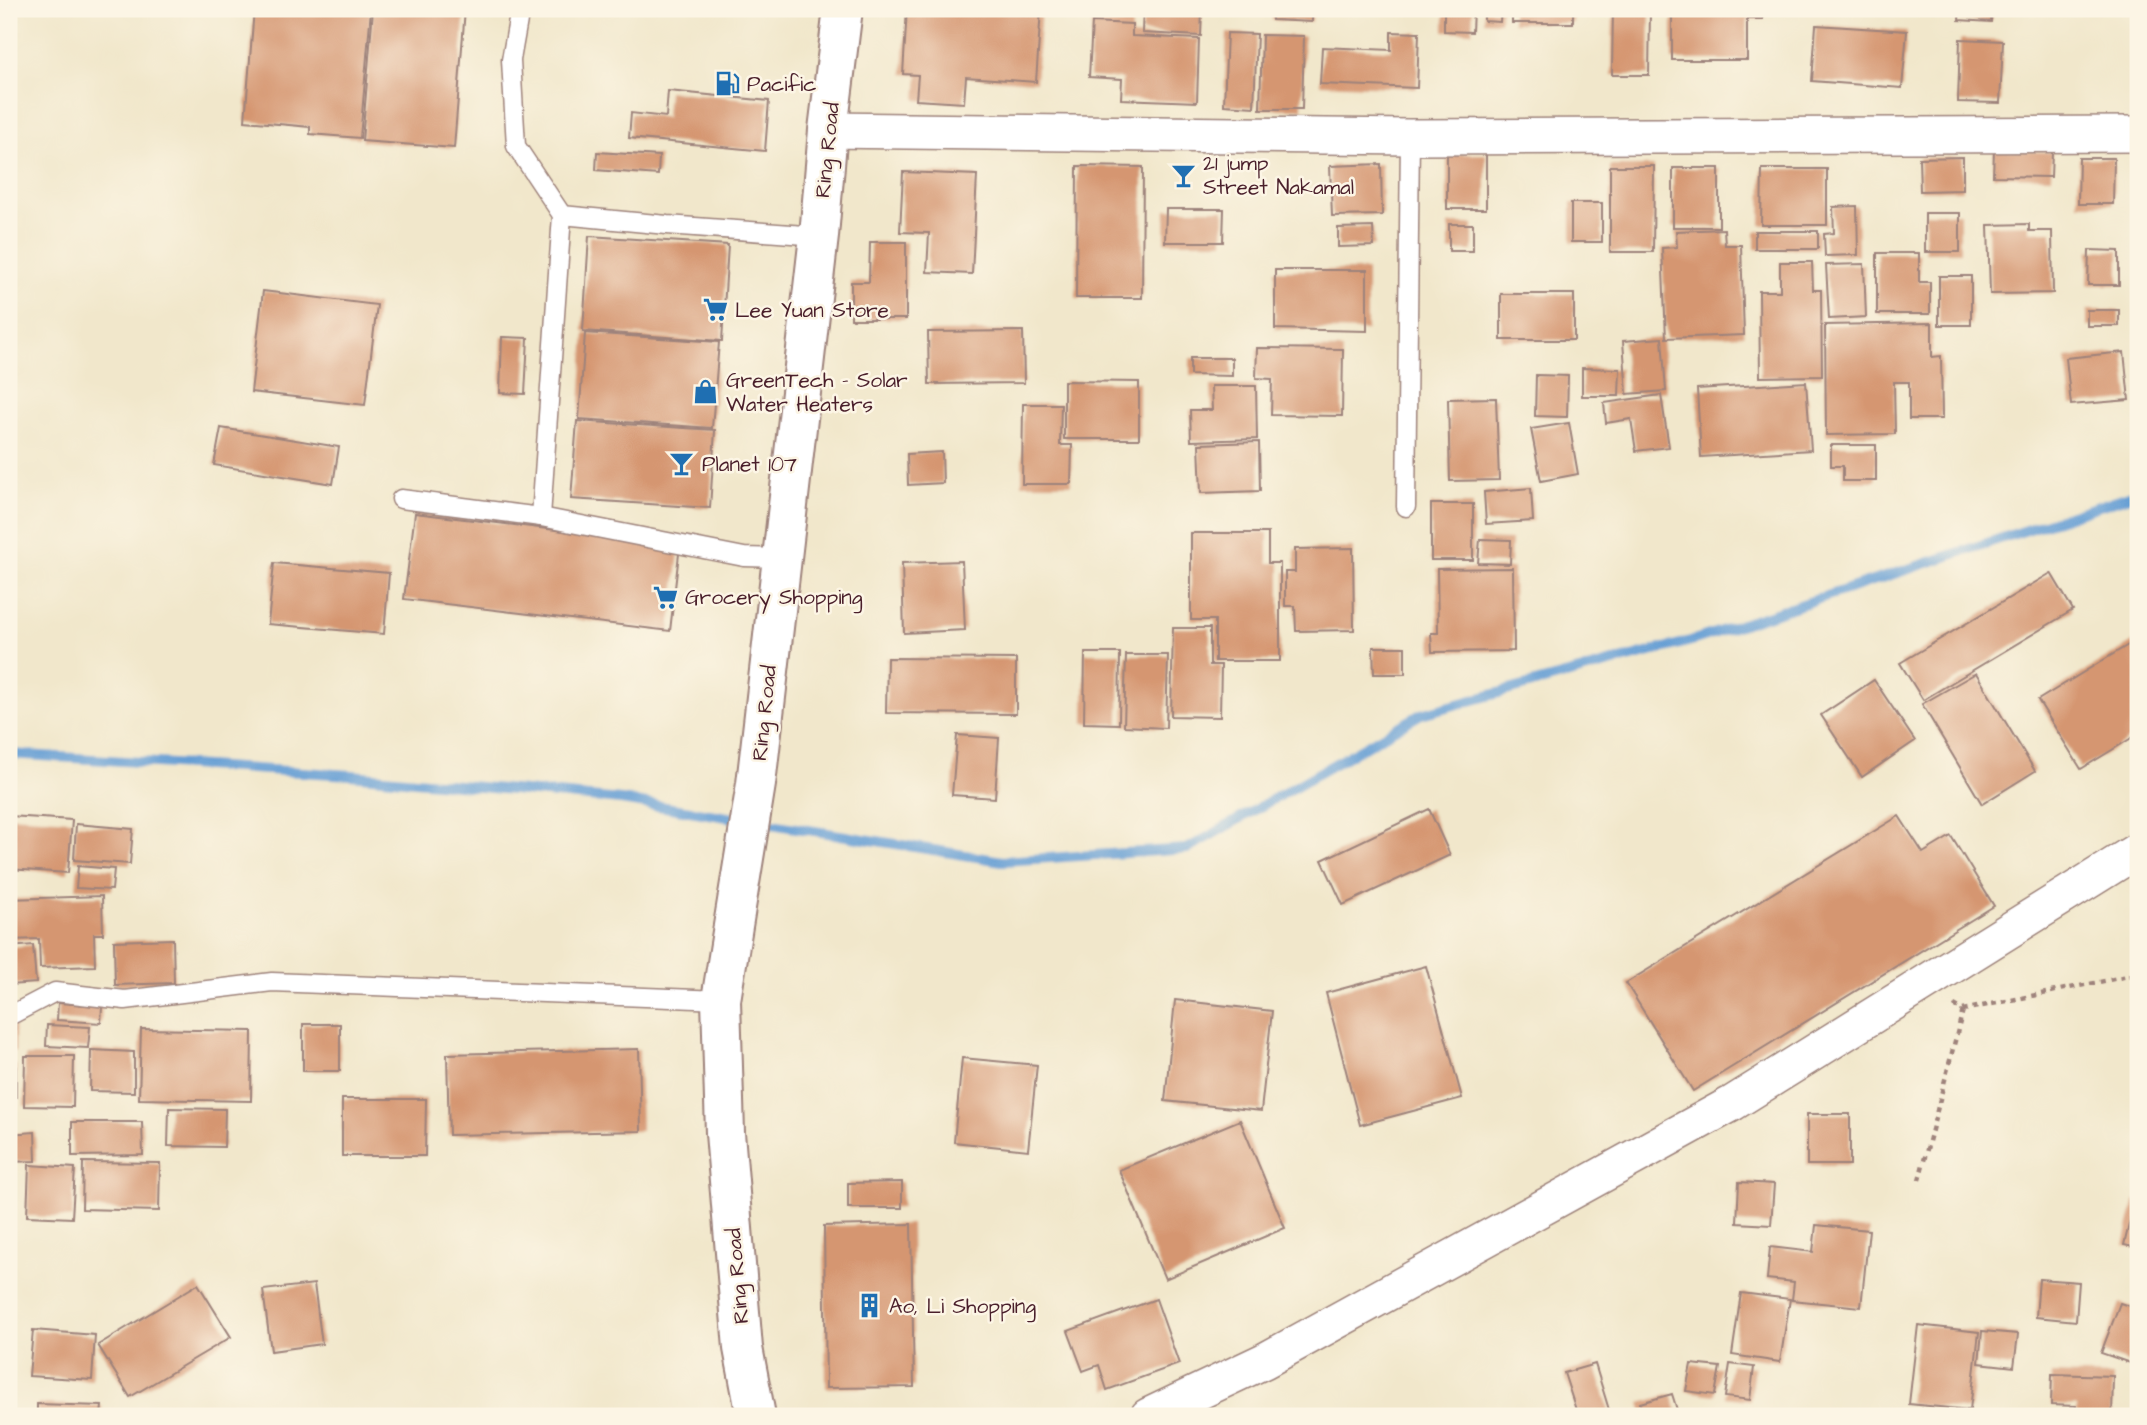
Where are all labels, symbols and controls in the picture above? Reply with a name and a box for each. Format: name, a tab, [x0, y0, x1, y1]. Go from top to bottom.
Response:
fuel station icon: Pacific	[713, 70, 741, 98]
place label: Pacific	[747, 70, 816, 99]
street label: Ring Road	[808, 101, 849, 200]
place label: 21 jump Street Nakamal	[1203, 149, 1354, 202]
bar icon: 21 jump Street Nakamal	[1169, 161, 1197, 189]
supermarket icon: Lee Yuan Store	[701, 296, 729, 324]
place label: Lee Yuan Store	[735, 296, 889, 325]
place label: GreenTech - Solar Water Heaters	[726, 366, 908, 419]
shop icon: GreenTech - Solar Water Heaters	[692, 378, 720, 406]
bar icon: Planet 107	[668, 450, 696, 478]
place label: Planet 107	[702, 450, 797, 479]
supermarket icon: Grocery Shopping	[651, 583, 679, 611]
place label: Grocery Shopping	[685, 583, 863, 614]
street label: Ring Road	[745, 664, 786, 763]
street label: Ring Road	[719, 1226, 758, 1325]
building icon: Ao, Li Shopping	[855, 1292, 883, 1320]
place label: Ao, Li Shopping	[889, 1292, 1036, 1323]

